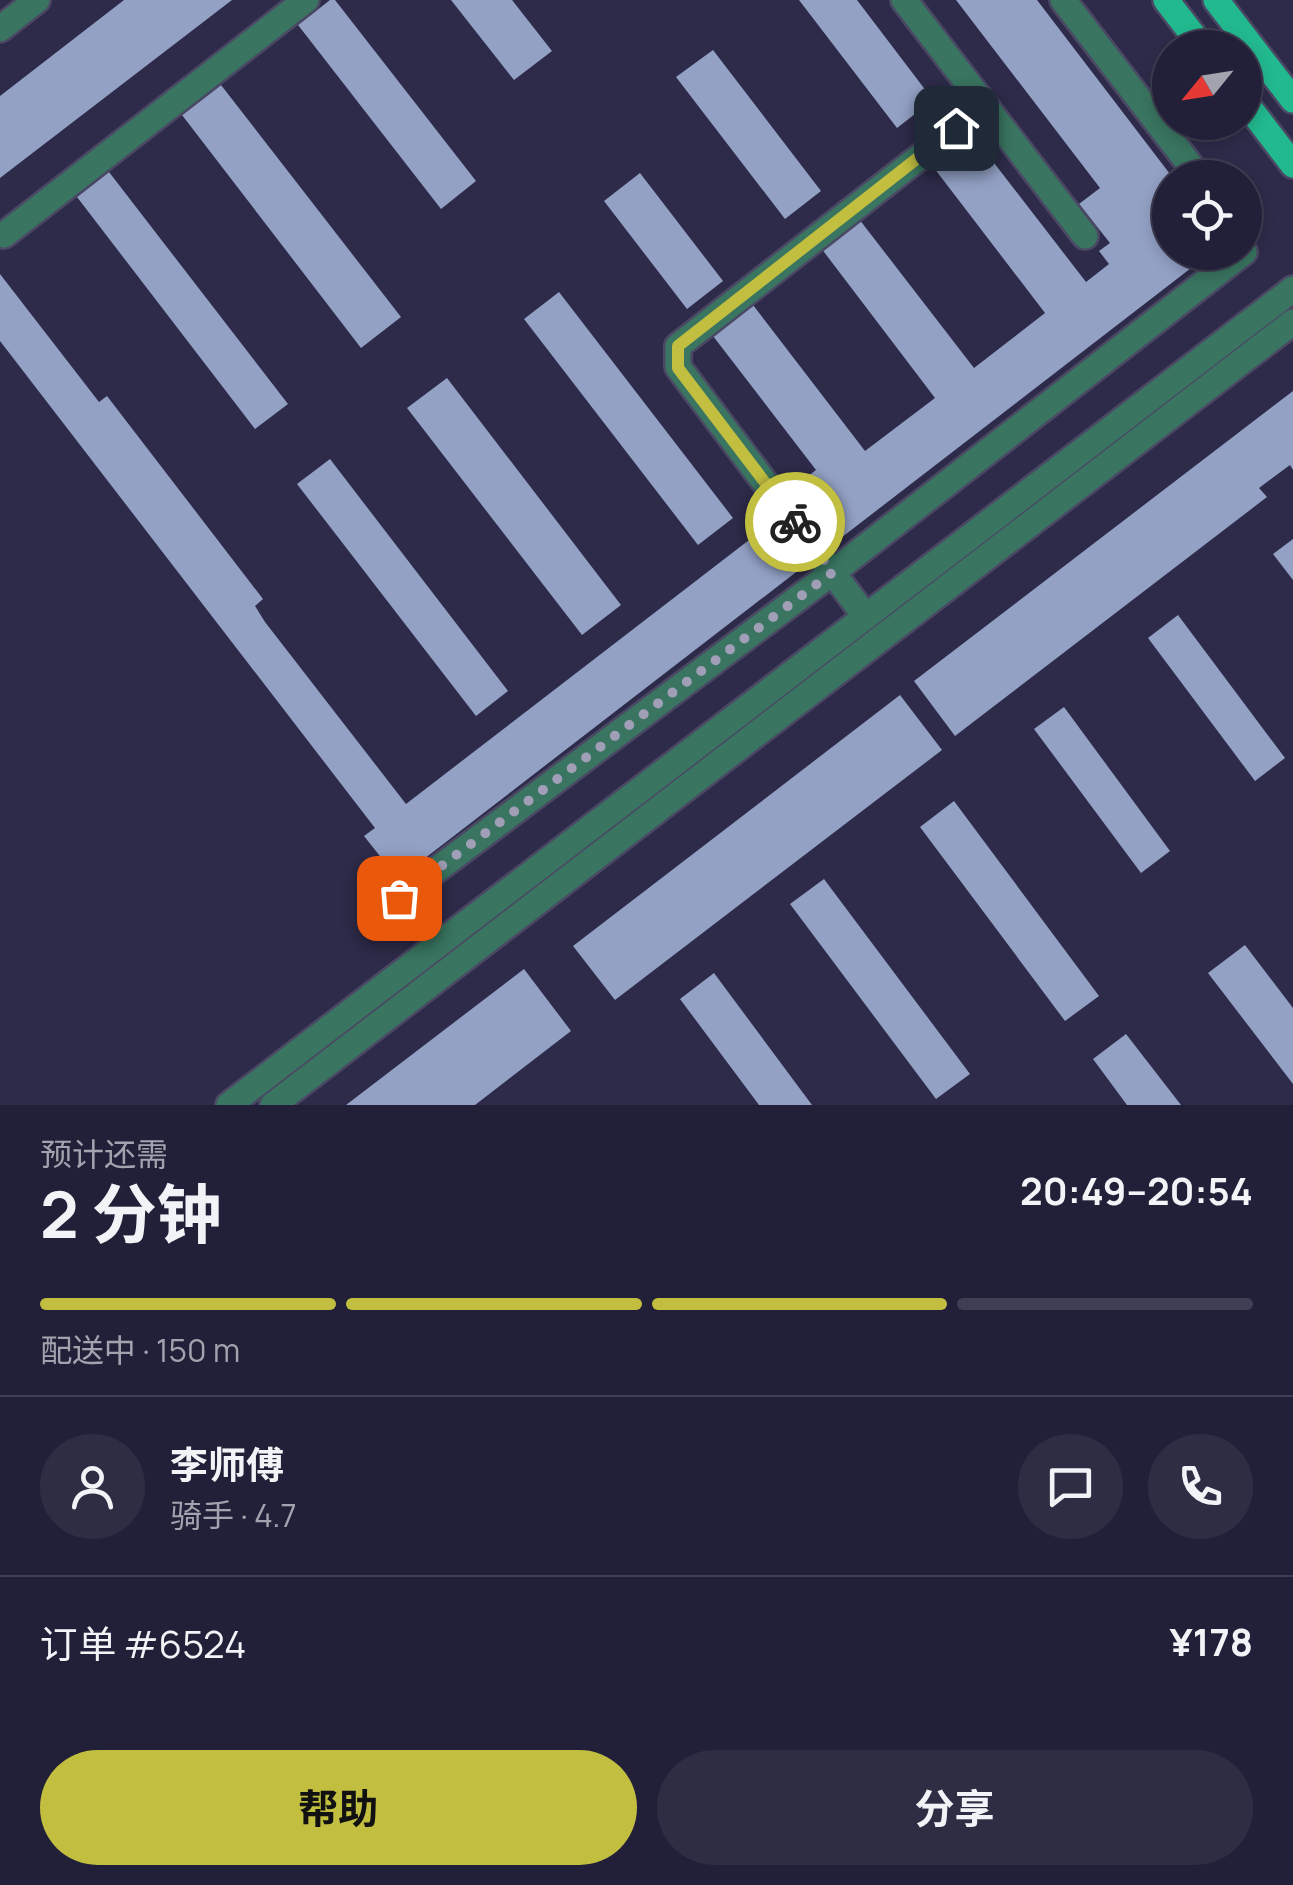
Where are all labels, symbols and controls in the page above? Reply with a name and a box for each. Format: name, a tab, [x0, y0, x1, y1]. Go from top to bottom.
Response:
north arrow	[1152, 30, 1262, 140]
map controls	[1152, 30, 1262, 270]
pin	[914, 86, 999, 171]
icon: home	[929, 101, 984, 156]
button: locate	[1152, 160, 1262, 270]
courier	[745, 472, 845, 572]
icon: bike	[768, 495, 823, 550]
pin	[357, 856, 442, 941]
icon: bag	[372, 871, 427, 926]
text: 预计还需	[40, 1132, 168, 1176]
text: 20:49–20:54	[1020, 1164, 1253, 1216]
text: 2 分钟	[40, 1169, 222, 1258]
text: 配送中 · 150 m	[40, 1328, 240, 1372]
button: person	[40, 1434, 145, 1539]
button: chat	[1018, 1434, 1123, 1539]
button: phone	[1148, 1434, 1253, 1539]
text: 李师傅	[170, 1438, 284, 1490]
text: 骑手 · 4.7	[170, 1493, 296, 1537]
text: ¥178	[1170, 1615, 1253, 1667]
text: 订单 #6524	[40, 1617, 246, 1669]
button: 帮助	[40, 1750, 637, 1865]
button: 分享	[657, 1750, 1253, 1865]

